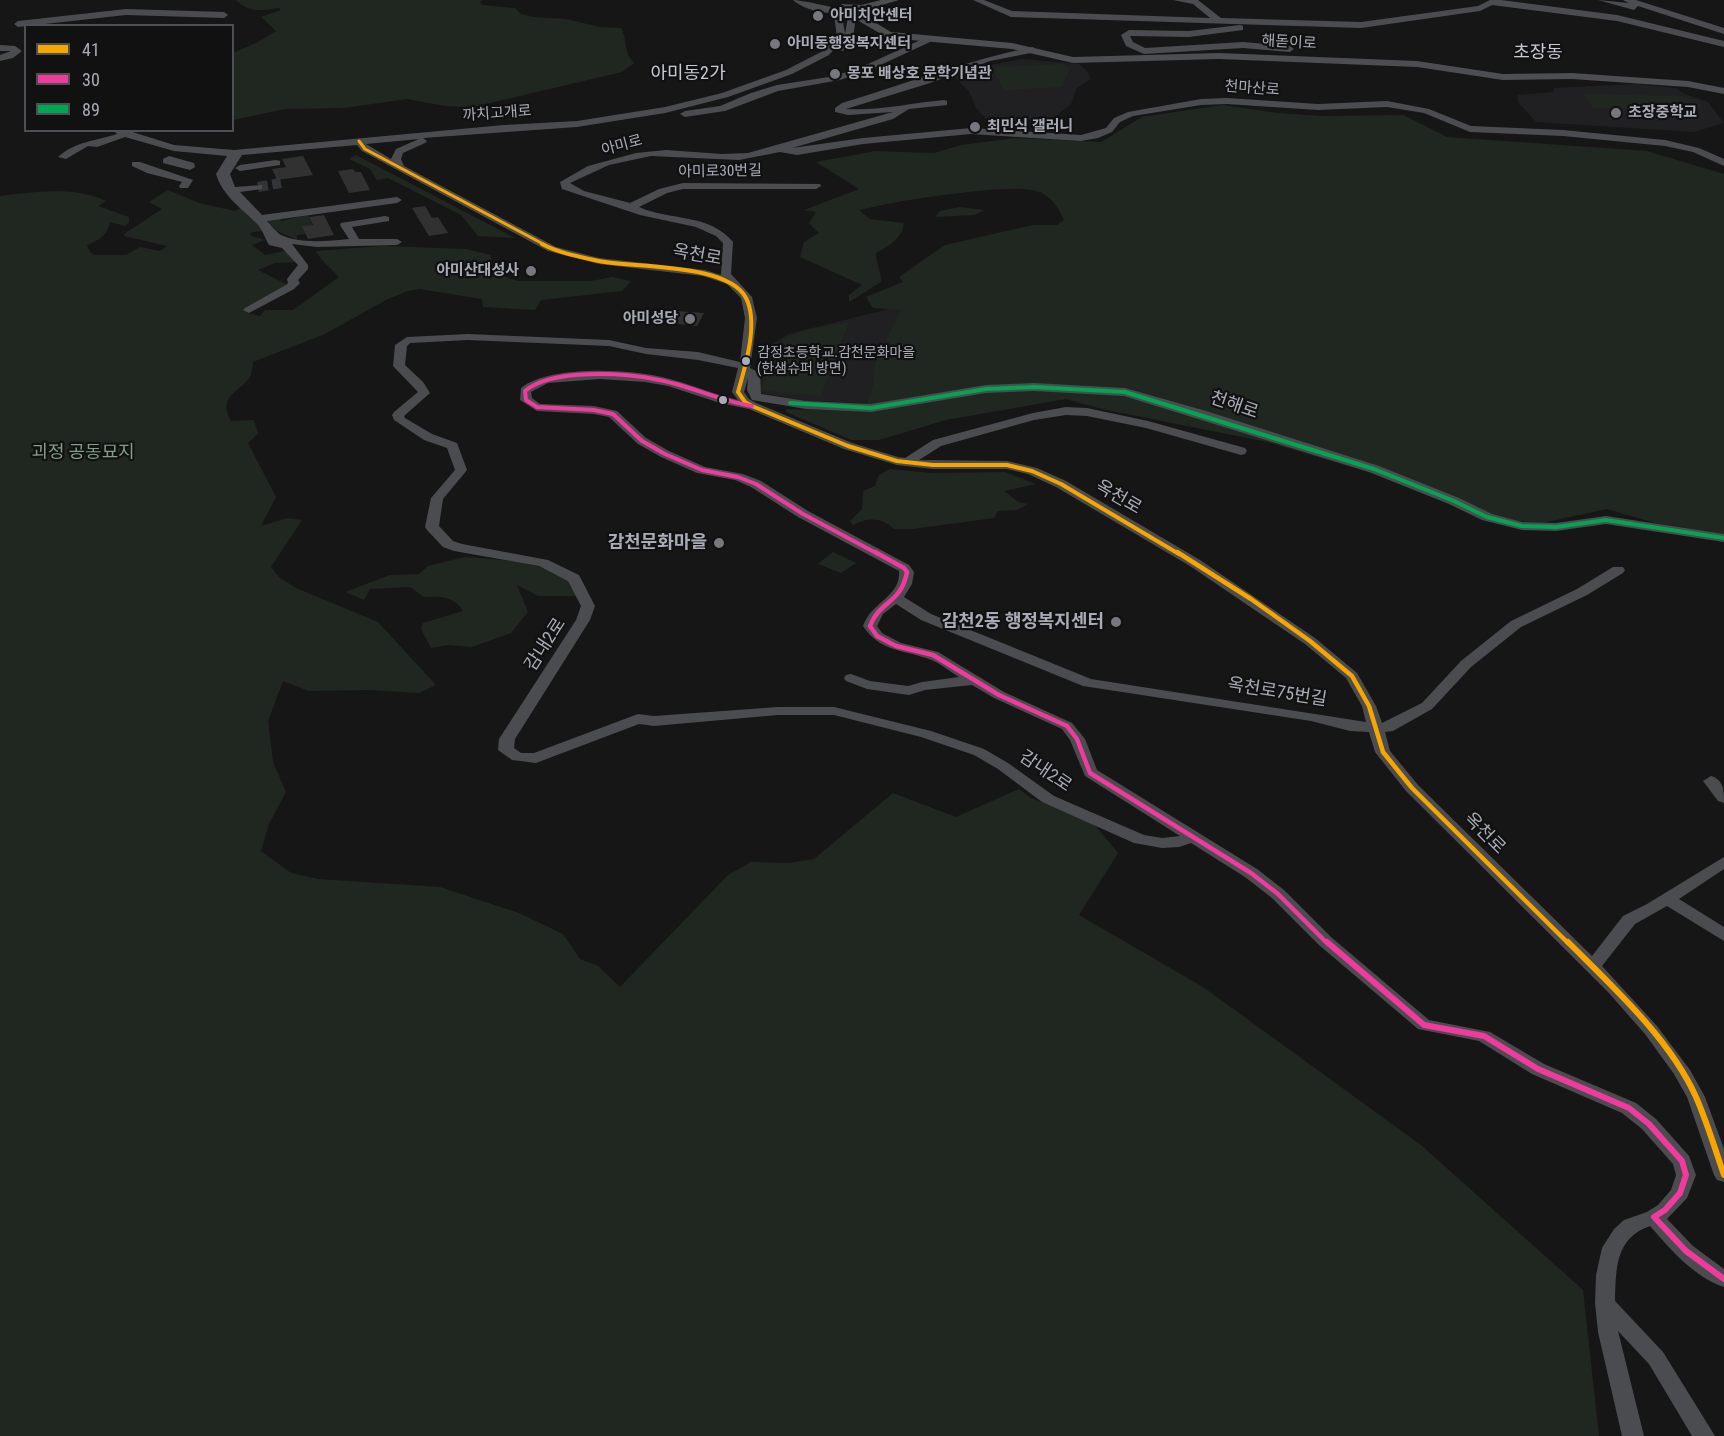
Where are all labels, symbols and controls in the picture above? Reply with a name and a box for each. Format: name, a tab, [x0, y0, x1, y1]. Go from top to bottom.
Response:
place label: 아미치안센터	[830, 7, 913, 25]
marker: 아미치안센터	[811, 9, 825, 23]
legend	[24, 24, 234, 132]
street label: 해돋이로	[1261, 33, 1317, 53]
place label: 아미동행정복지센터	[787, 35, 911, 53]
marker: 아미동행정복지센터	[768, 37, 782, 51]
text: 41	[82, 39, 100, 60]
district label: 초장동	[1513, 42, 1563, 64]
district label: 아미동2가	[650, 63, 726, 85]
place label: 몽포 배상호 문학기념관	[847, 65, 992, 83]
marker: 몽포 배상호 문학기념관	[828, 67, 842, 81]
text: 30	[82, 69, 100, 90]
street label: 천마산로	[1224, 78, 1280, 100]
text: 89	[82, 99, 100, 120]
street label: 까치고개로	[462, 103, 532, 125]
place label: 초장중학교	[1628, 104, 1697, 122]
marker: 초장중학교	[1609, 106, 1623, 120]
place label: 최민식 갤러니	[987, 118, 1073, 136]
marker: 최민식 갤러니	[968, 120, 982, 134]
street label: 아미로	[600, 132, 644, 160]
street label: 아미로30번길	[678, 162, 762, 182]
street label: 옥천로	[671, 241, 723, 271]
place label: 아미산대성사	[436, 262, 519, 280]
marker: 아미산대성사	[524, 264, 538, 278]
place label: 아미성당	[623, 310, 678, 328]
marker: 아미성당	[683, 312, 697, 326]
place label: 감정초등학교.감천문화마을 (한샘슈퍼 방면)	[757, 345, 915, 378]
marker: 감정초등학교.감천문화마을 (한샘슈퍼 방면)	[740, 355, 752, 367]
street label: 천해로	[1207, 388, 1261, 424]
unlabelled marker	[717, 394, 729, 406]
park label: 괴정 공동묘지	[31, 442, 135, 464]
street label: 옥천로	[1091, 476, 1145, 520]
place label: 감천문화마을	[608, 532, 707, 554]
marker: 감천문화마을	[712, 536, 726, 550]
place label: 감천2동 행정복지센터	[942, 611, 1104, 633]
street label: 감내2로	[521, 615, 571, 675]
marker: 감천2동 행정복지센터	[1109, 615, 1123, 629]
street label: 옥천로75번길	[1226, 674, 1328, 712]
street label: 감내2로	[1015, 747, 1075, 797]
street label: 옥천로	[1459, 809, 1509, 859]

